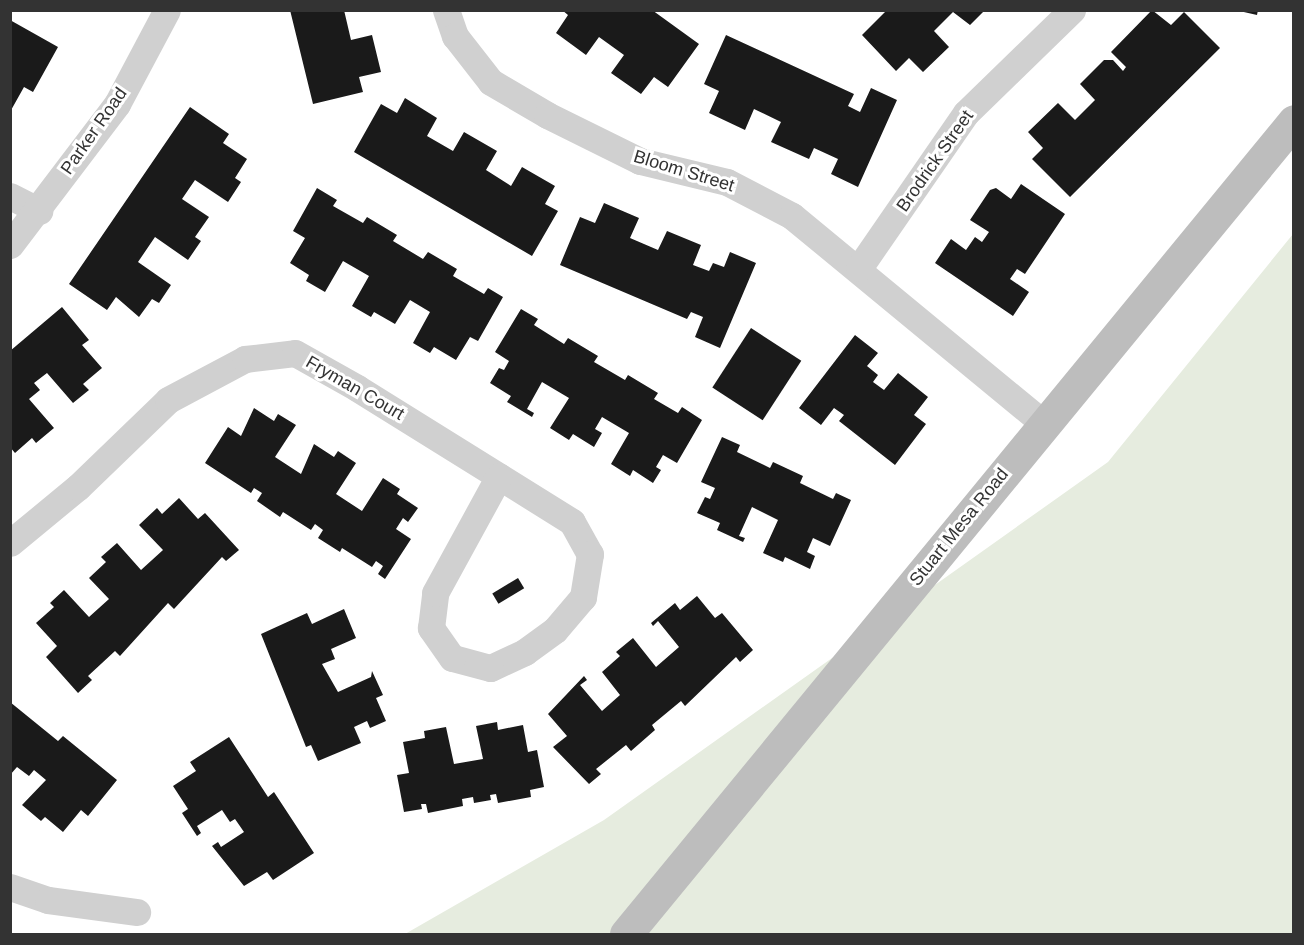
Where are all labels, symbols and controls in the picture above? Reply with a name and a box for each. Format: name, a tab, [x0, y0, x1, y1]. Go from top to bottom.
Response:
street label: Parker Road	[56, 83, 132, 179]
street label: Brodrick Street	[892, 106, 978, 216]
street label: Bloom Street	[631, 145, 737, 197]
street label: Fryman Court	[302, 351, 408, 425]
street label: Stuart Mesa Road	[905, 464, 1013, 590]

